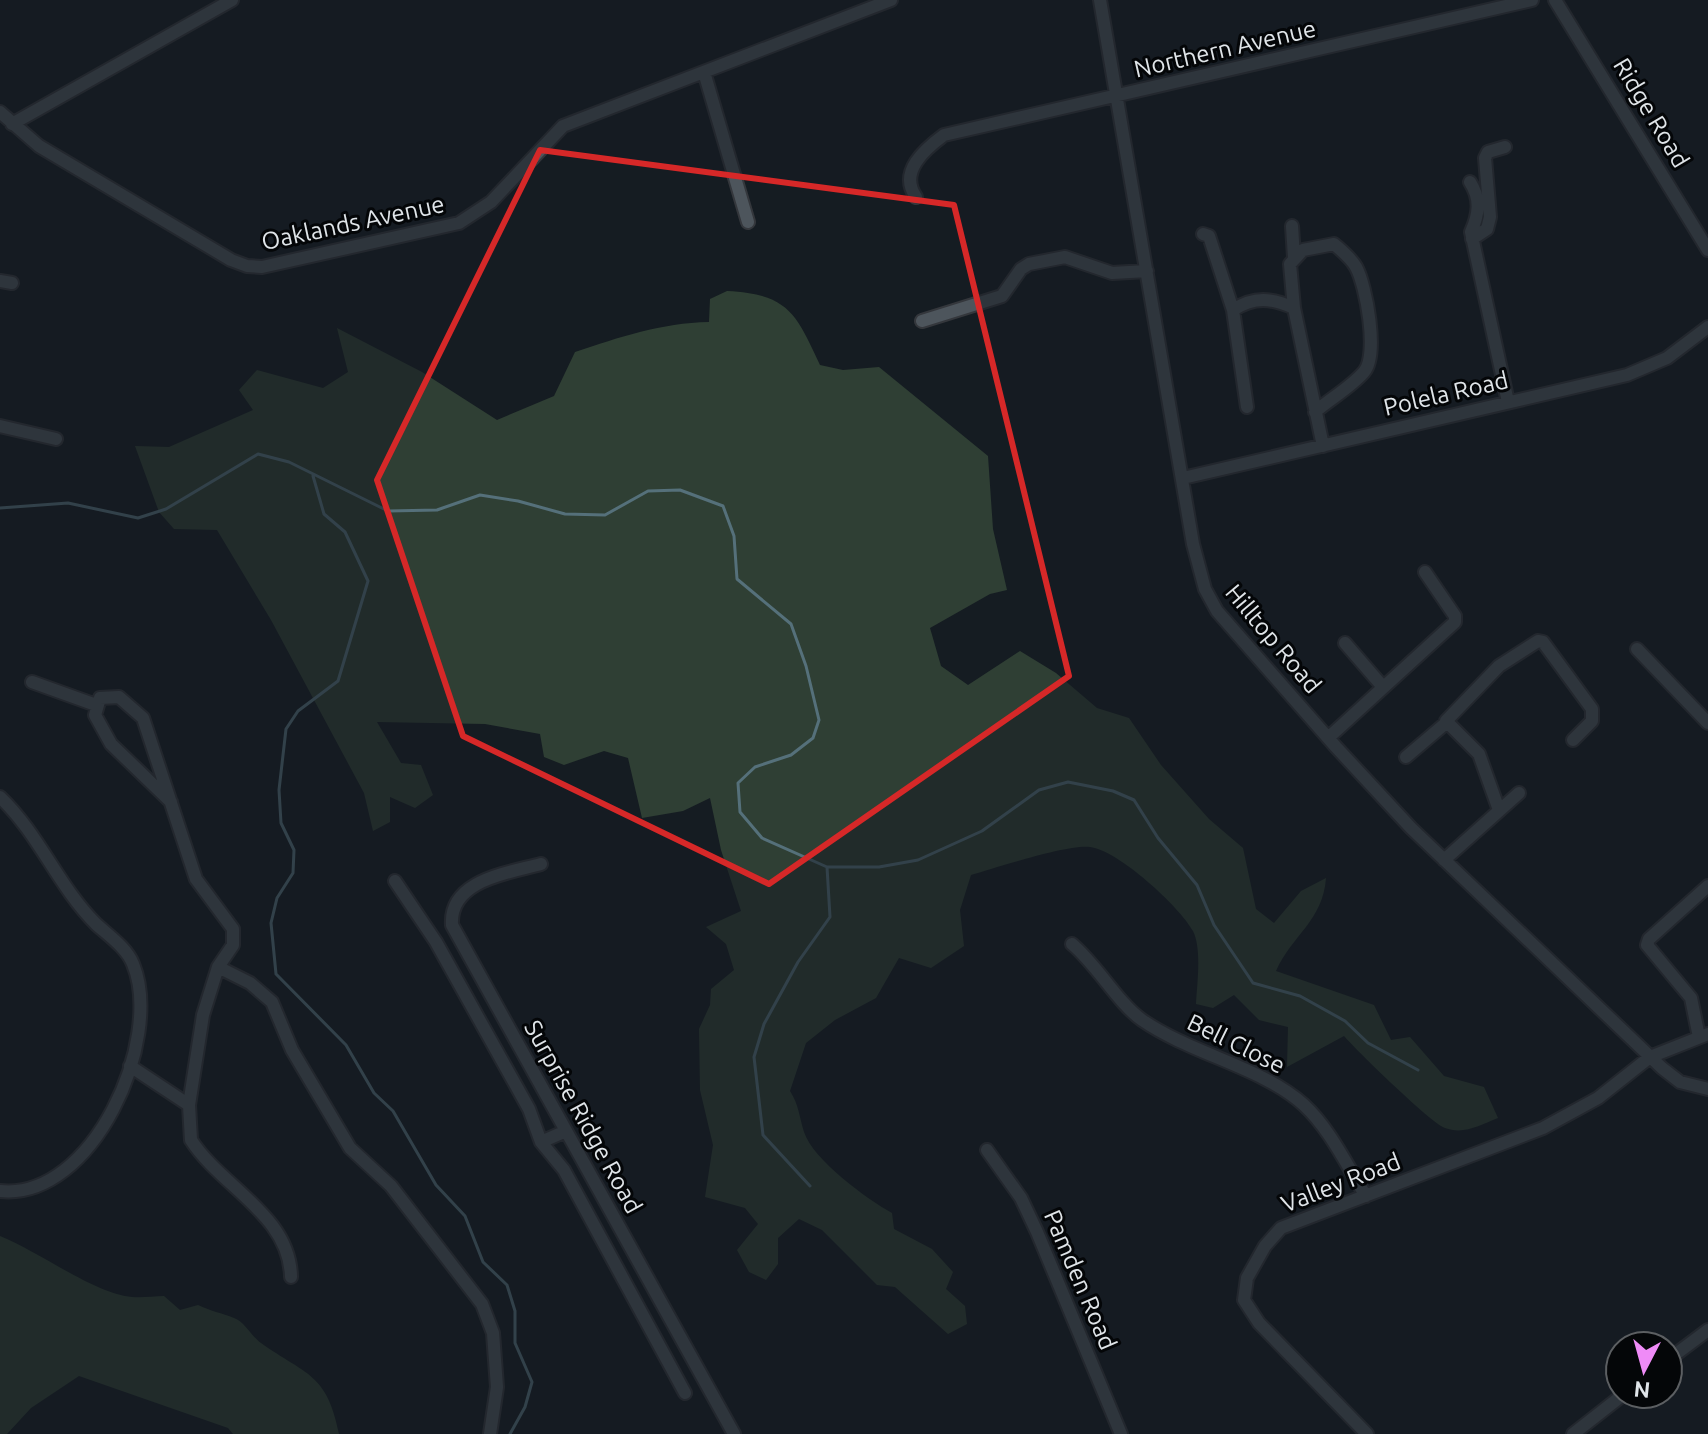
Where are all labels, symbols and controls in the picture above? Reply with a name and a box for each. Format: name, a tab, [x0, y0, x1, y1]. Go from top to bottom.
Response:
street label: Northern Avenue	[1131, 14, 1318, 83]
street label: Ridge Road	[1608, 53, 1695, 172]
street label: Oaklands Avenue	[259, 190, 447, 255]
street label: Polela Road	[1381, 366, 1511, 421]
street label: Hilltop Road	[1220, 579, 1327, 698]
street label: Bell Close	[1183, 1008, 1289, 1079]
street label: Surprise Ridge Road	[519, 1016, 648, 1218]
street label: Valley Road	[1277, 1147, 1404, 1218]
street label: Pamden Road	[1039, 1206, 1122, 1354]
north arrow	[1604, 1330, 1684, 1410]
text: N	[1632, 1377, 1651, 1404]

